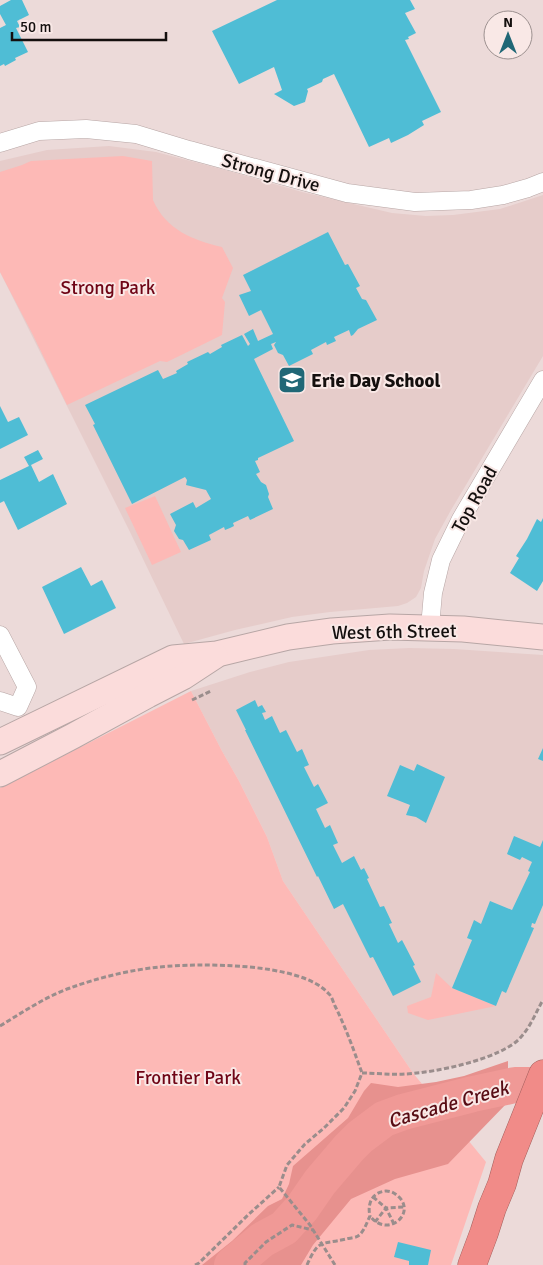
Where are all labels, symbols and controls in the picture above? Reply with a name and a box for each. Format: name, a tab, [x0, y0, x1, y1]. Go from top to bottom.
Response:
scale bar	[12, 10, 166, 42]
north arrow	[483, 10, 533, 60]
text: N	[503, 14, 513, 31]
text: 50 m	[20, 18, 51, 36]
street label: Strong Drive	[219, 148, 323, 198]
park label: Strong Park	[61, 276, 156, 300]
school or university icon: Erie Day School	[277, 365, 307, 395]
place label: Erie Day School	[311, 369, 440, 393]
street label: Top Road	[447, 462, 503, 537]
street label: West 6th Street	[331, 619, 457, 645]
park label: Frontier Park	[135, 1066, 241, 1090]
water label: Cascade Creek	[385, 1075, 513, 1134]

